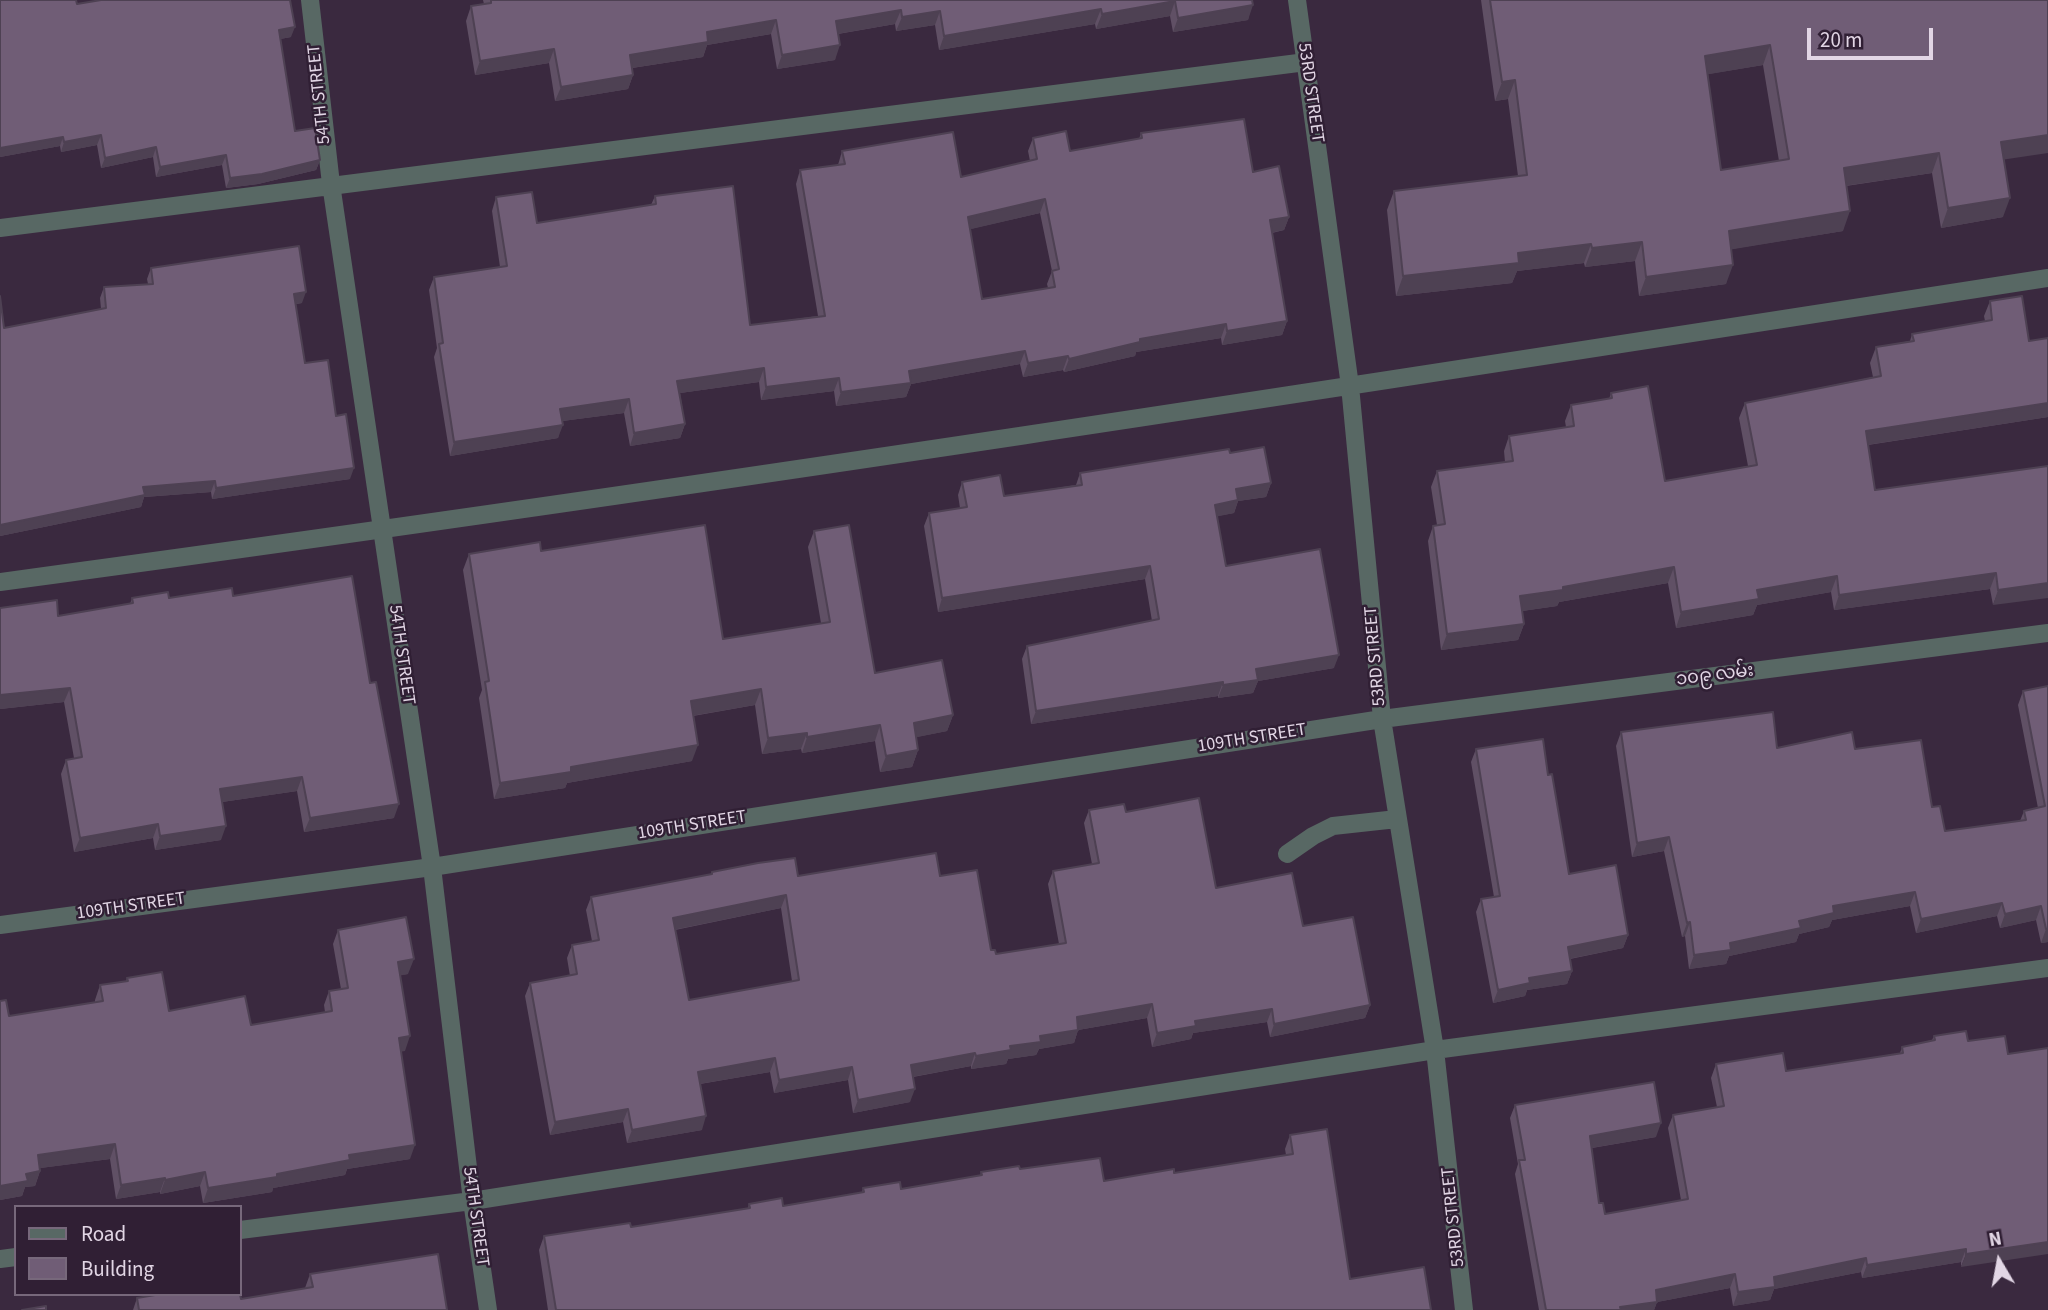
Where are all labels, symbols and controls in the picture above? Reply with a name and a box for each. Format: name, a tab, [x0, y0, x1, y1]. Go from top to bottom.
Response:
scale bar	[1810, 14, 1936, 58]
text: 20 m	[1820, 25, 1862, 55]
street label: 53RD STREET	[1292, 42, 1328, 144]
street label: 54TH STREET	[304, 43, 336, 145]
street label: 54TH STREET	[383, 604, 419, 706]
street label: 53RD STREET	[1361, 605, 1391, 707]
street label: ၁၀၉ လမ်း	[1675, 661, 1755, 691]
street label: 109TH STREET	[1196, 720, 1308, 758]
street label: 109TH STREET	[636, 807, 748, 845]
street label: 109TH STREET	[75, 889, 187, 925]
street label: 54TH STREET	[457, 1166, 493, 1268]
street label: 53RD STREET	[1438, 1166, 1470, 1268]
legend	[14, 1205, 242, 1296]
text: Road	[81, 1219, 126, 1249]
text: N	[1987, 1225, 2004, 1254]
north arrow	[1964, 1226, 2034, 1296]
text: Building	[81, 1254, 154, 1284]

